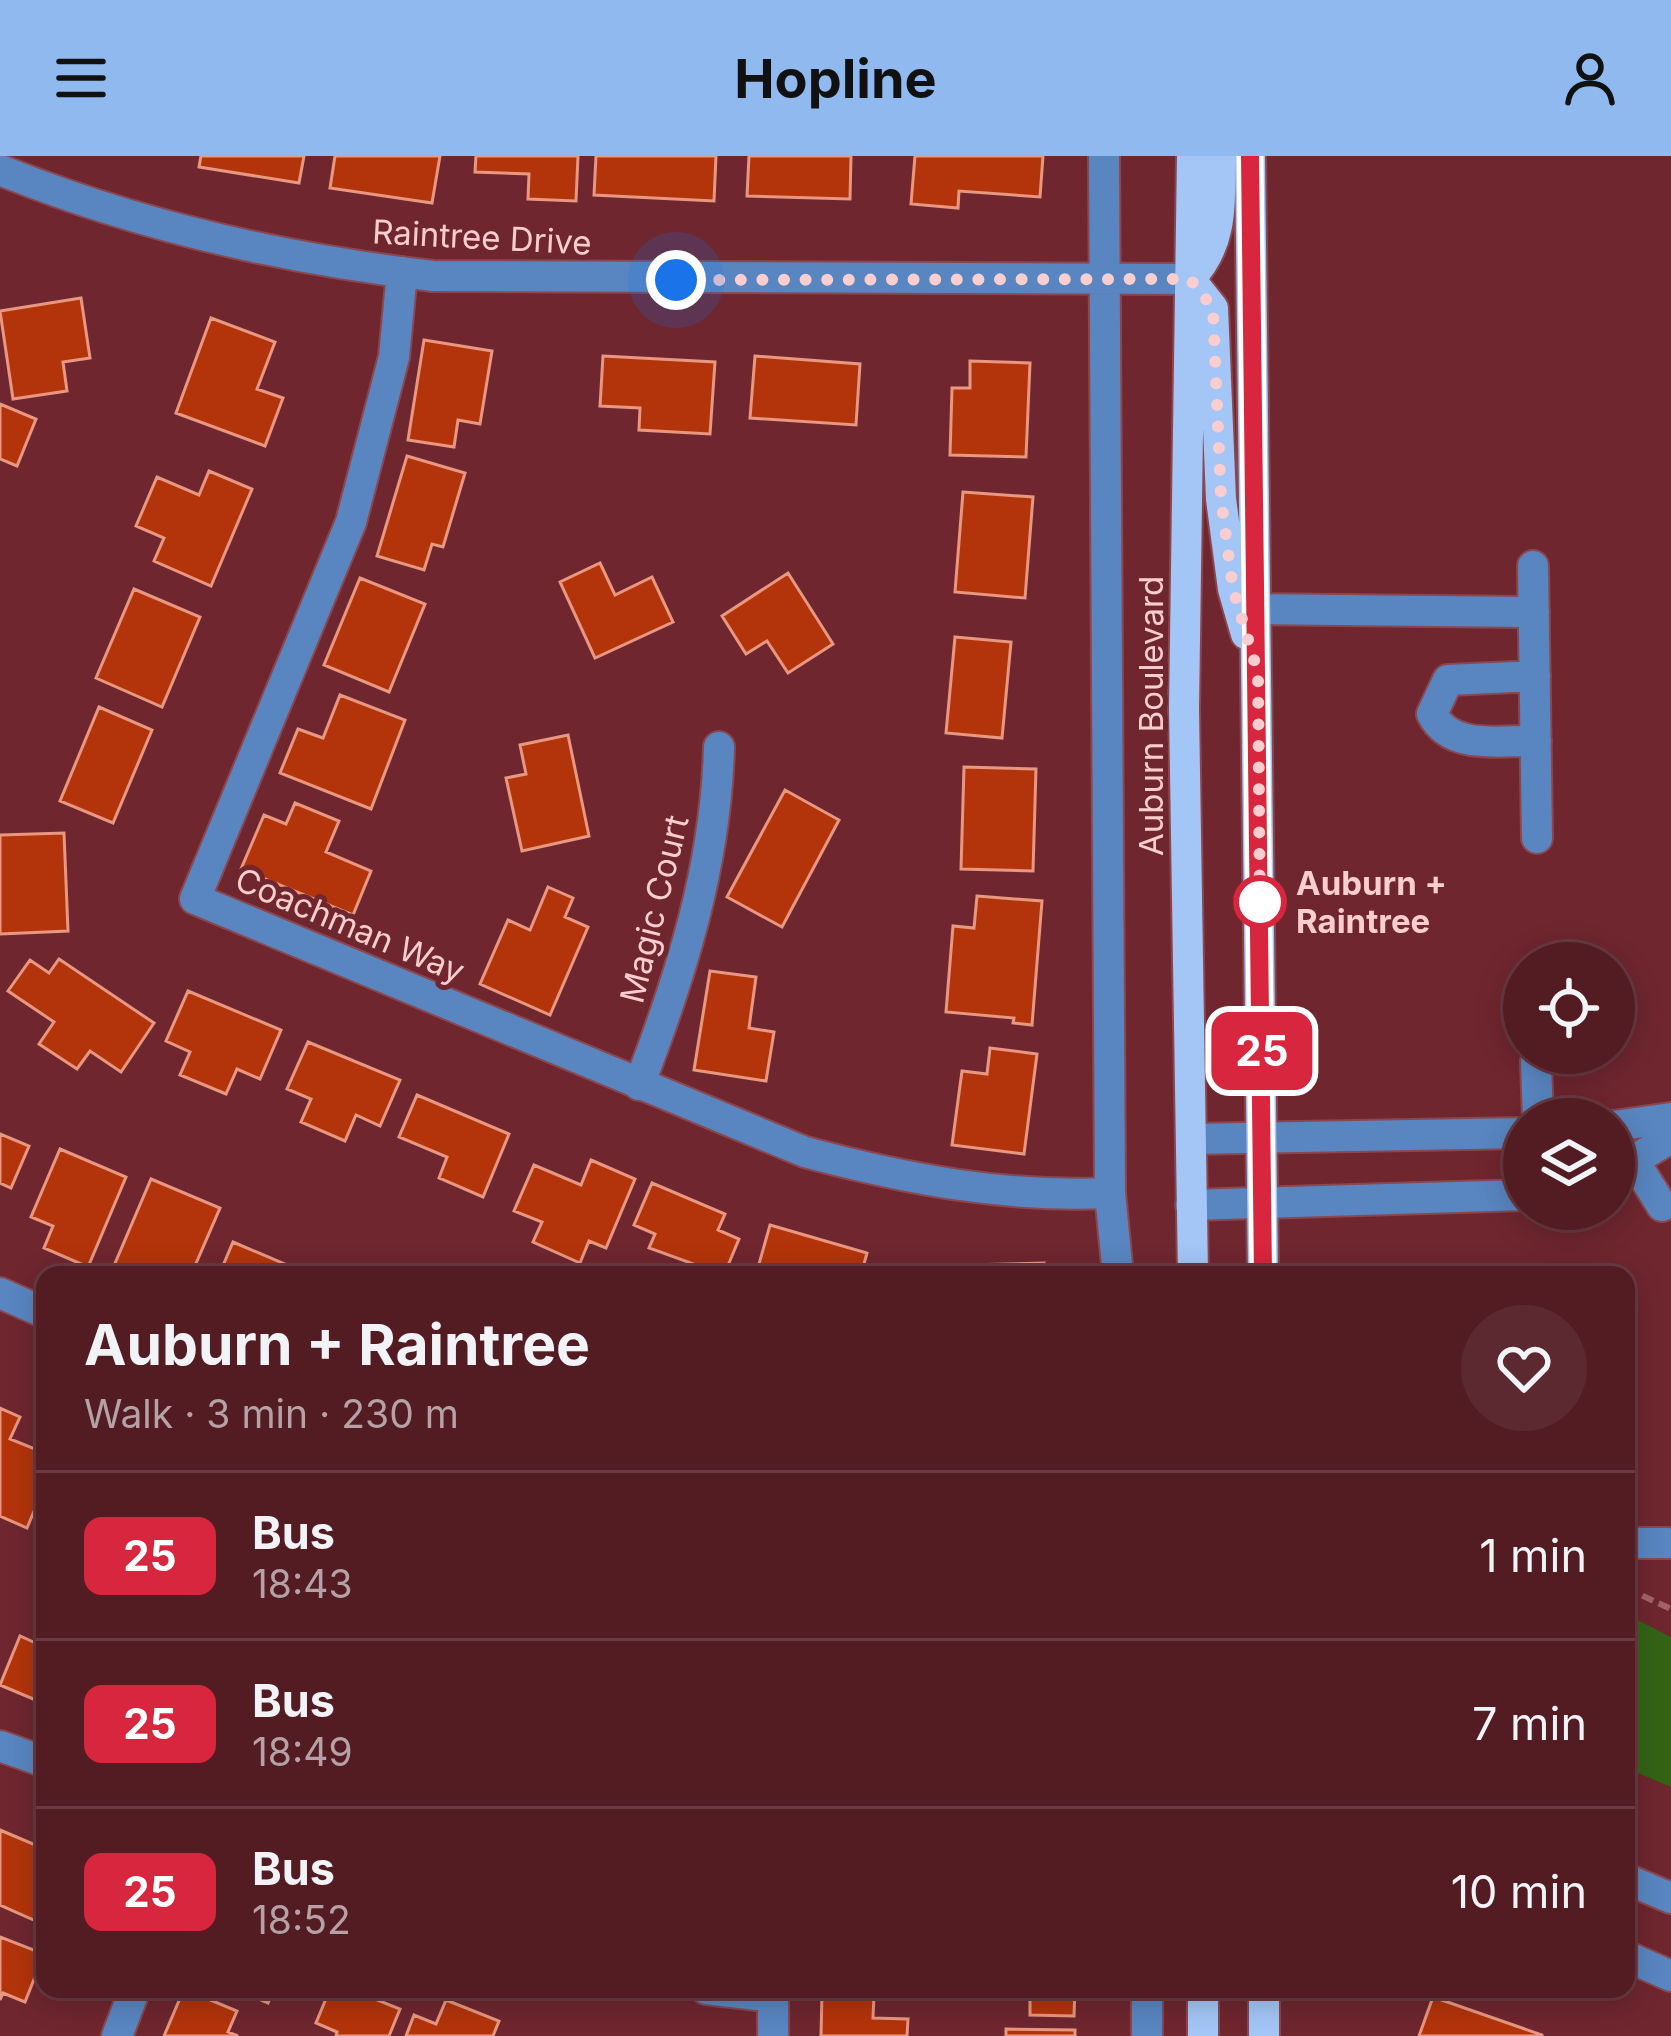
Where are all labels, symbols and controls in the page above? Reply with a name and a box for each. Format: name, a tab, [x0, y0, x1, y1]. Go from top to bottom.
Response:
icon: menu	[48, 45, 114, 111]
icon: person	[1557, 45, 1623, 111]
text: Hopline	[734, 46, 937, 111]
street label: Raintree Drive	[371, 211, 593, 263]
your location	[646, 250, 706, 310]
street label: Auburn Boulevard	[1131, 576, 1171, 856]
street label: Magic Court	[611, 811, 697, 1007]
street label: Coachman Way	[230, 859, 470, 991]
place label: Auburn + Raintree	[1296, 863, 1447, 941]
marker: Auburn + Raintree	[1235, 877, 1285, 927]
map controls	[1503, 942, 1635, 1230]
button: locate	[1503, 942, 1635, 1074]
line badge: 25	[1208, 1012, 1316, 1090]
text: 25	[1235, 1025, 1289, 1076]
button: layers	[1503, 1098, 1635, 1230]
button: heart	[1461, 1305, 1587, 1431]
text: Auburn + Raintree	[84, 1310, 590, 1379]
text: Walk · 3 min · 230 m	[84, 1390, 459, 1437]
text: Bus	[252, 1505, 335, 1560]
text: 1 min	[1479, 1528, 1587, 1583]
text: 25	[123, 1530, 177, 1581]
text: 18:43	[252, 1560, 353, 1607]
text: Bus	[252, 1673, 335, 1728]
text: 7 min	[1472, 1696, 1587, 1751]
text: 25	[123, 1698, 177, 1749]
text: 18:49	[252, 1728, 353, 1775]
text: Bus	[252, 1841, 335, 1896]
text: 10 min	[1451, 1864, 1587, 1919]
text: 25	[123, 1866, 177, 1917]
text: 18:52	[252, 1896, 351, 1943]

